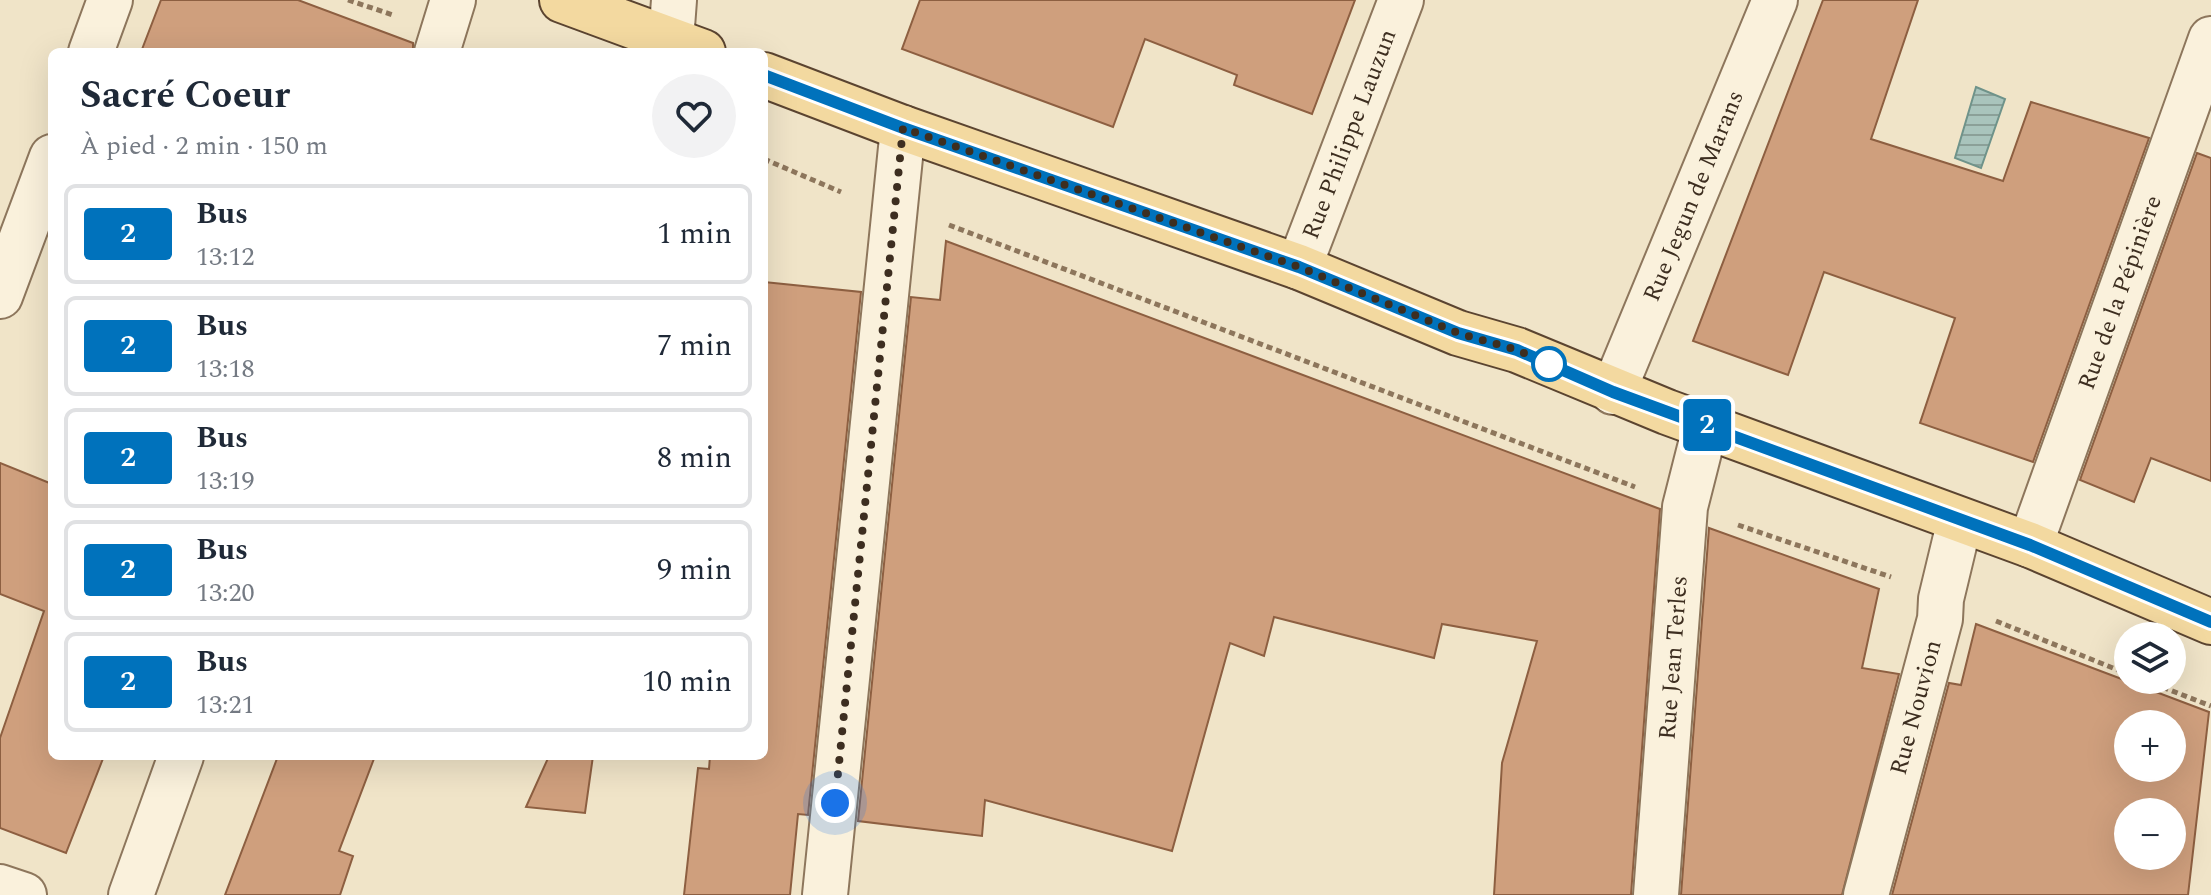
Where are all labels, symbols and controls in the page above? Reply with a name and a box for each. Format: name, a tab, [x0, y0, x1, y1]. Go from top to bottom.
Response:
street label: Rue Philippe Lauzun	[1293, 24, 1406, 245]
text: Sacré Coeur	[80, 67, 290, 125]
button: heart	[652, 74, 736, 158]
street label: Rue Jegun de Marans	[1634, 85, 1754, 307]
text: À pied · 2 min · 150 m	[80, 126, 328, 166]
street label: Rue de la Pépinière	[2069, 190, 2172, 395]
text: Bus	[196, 191, 248, 237]
text: 1 min	[657, 211, 732, 257]
text: 2	[120, 212, 136, 255]
text: 13:12	[196, 237, 255, 277]
text: Bus	[196, 303, 248, 349]
text: 7 min	[657, 323, 732, 369]
text: 2	[120, 324, 136, 367]
unlabelled marker	[1532, 347, 1566, 381]
text: 13:18	[196, 349, 255, 389]
line badge: 2	[1681, 399, 1733, 451]
text: 2	[1699, 403, 1715, 446]
text: Bus	[196, 415, 248, 461]
text: 8 min	[657, 435, 732, 481]
text: 2	[120, 436, 136, 479]
text: 13:19	[196, 461, 255, 501]
text: Bus	[196, 527, 248, 573]
text: 9 min	[657, 547, 732, 593]
text: 2	[120, 548, 136, 591]
text: 13:20	[196, 573, 255, 613]
street label: Rue Jean Terles	[1650, 574, 1698, 741]
map controls	[2114, 622, 2186, 870]
button: layers	[2114, 622, 2186, 694]
street label: Rue Nouvion	[1881, 636, 1952, 779]
text: Bus	[196, 639, 248, 685]
text: 10 min	[642, 659, 732, 705]
text: 2	[120, 660, 136, 703]
text: 13:21	[196, 685, 255, 725]
button: +	[2114, 710, 2186, 782]
your location	[815, 783, 855, 823]
button: −	[2114, 798, 2186, 870]

